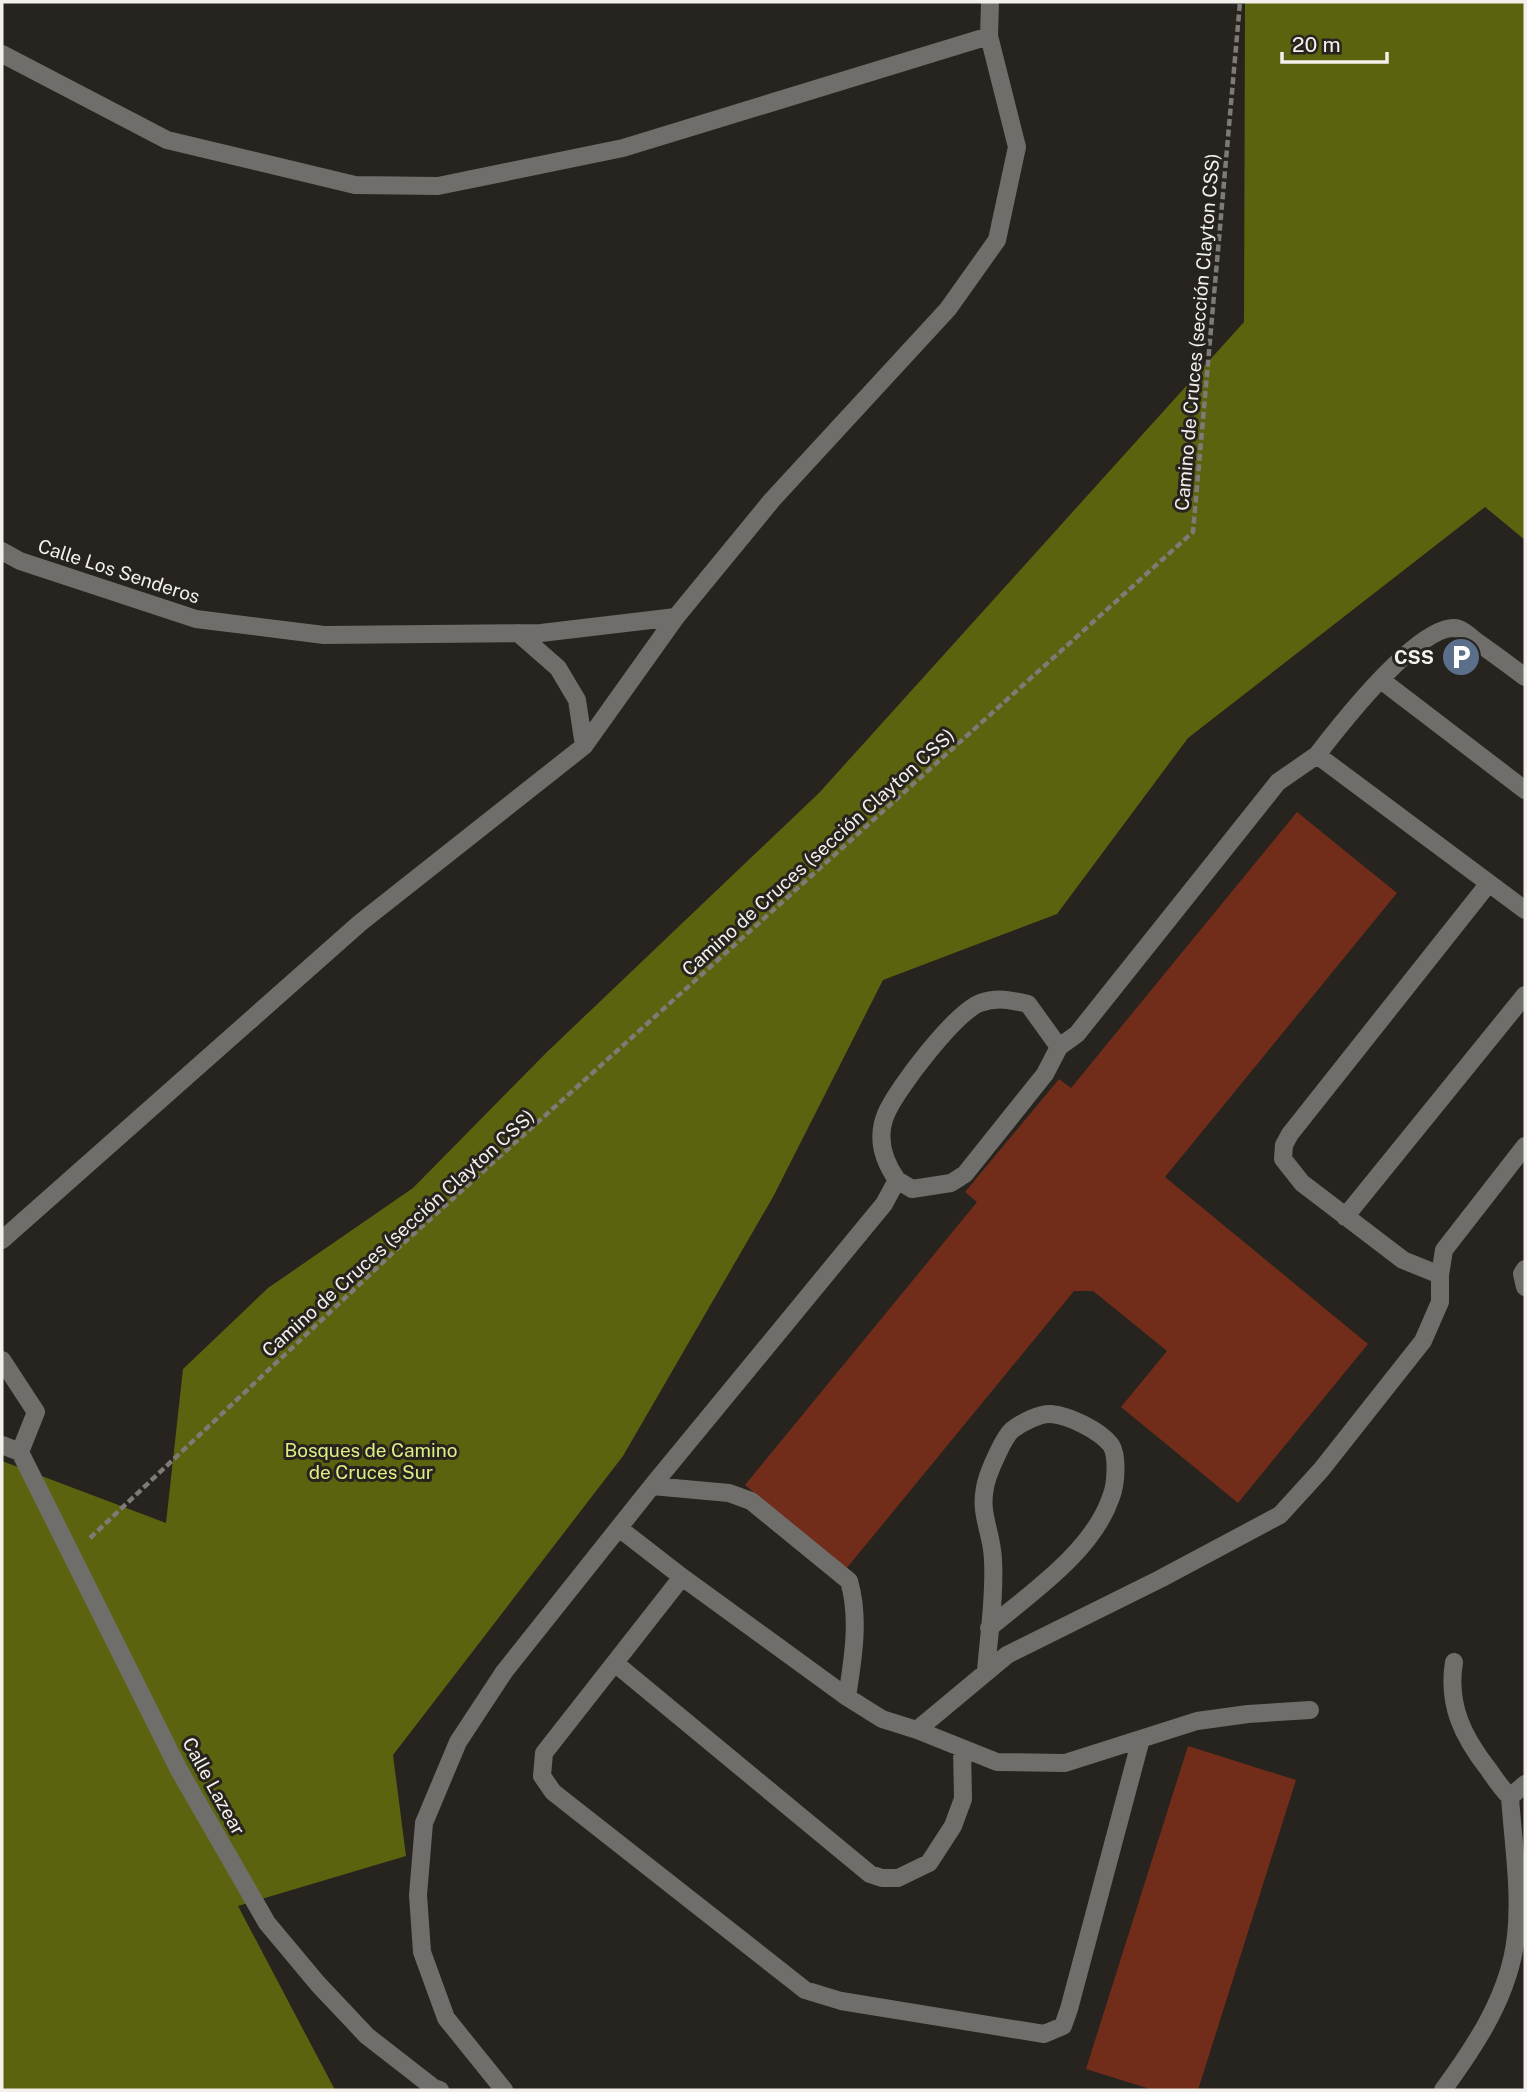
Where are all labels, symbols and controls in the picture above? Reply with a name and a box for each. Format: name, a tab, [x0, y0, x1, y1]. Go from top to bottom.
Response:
scale bar	[1282, 21, 1387, 65]
text: 20 m	[1292, 32, 1341, 57]
street label: Camino de Cruces (sección Clayton CSS)	[1170, 152, 1224, 512]
street label: Calle Los Senderos	[35, 534, 203, 608]
parking icon: CSS	[1440, 636, 1482, 678]
place label: CSS	[1394, 646, 1434, 668]
street label: Camino de Cruces (sección Clayton CSS)	[677, 724, 959, 980]
street label: Camino de Cruces (sección Clayton CSS)	[257, 1105, 539, 1361]
park label: Bosques de Camino de Cruces Sur	[284, 1439, 458, 1483]
street label: Calle Lazear	[178, 1733, 250, 1839]

